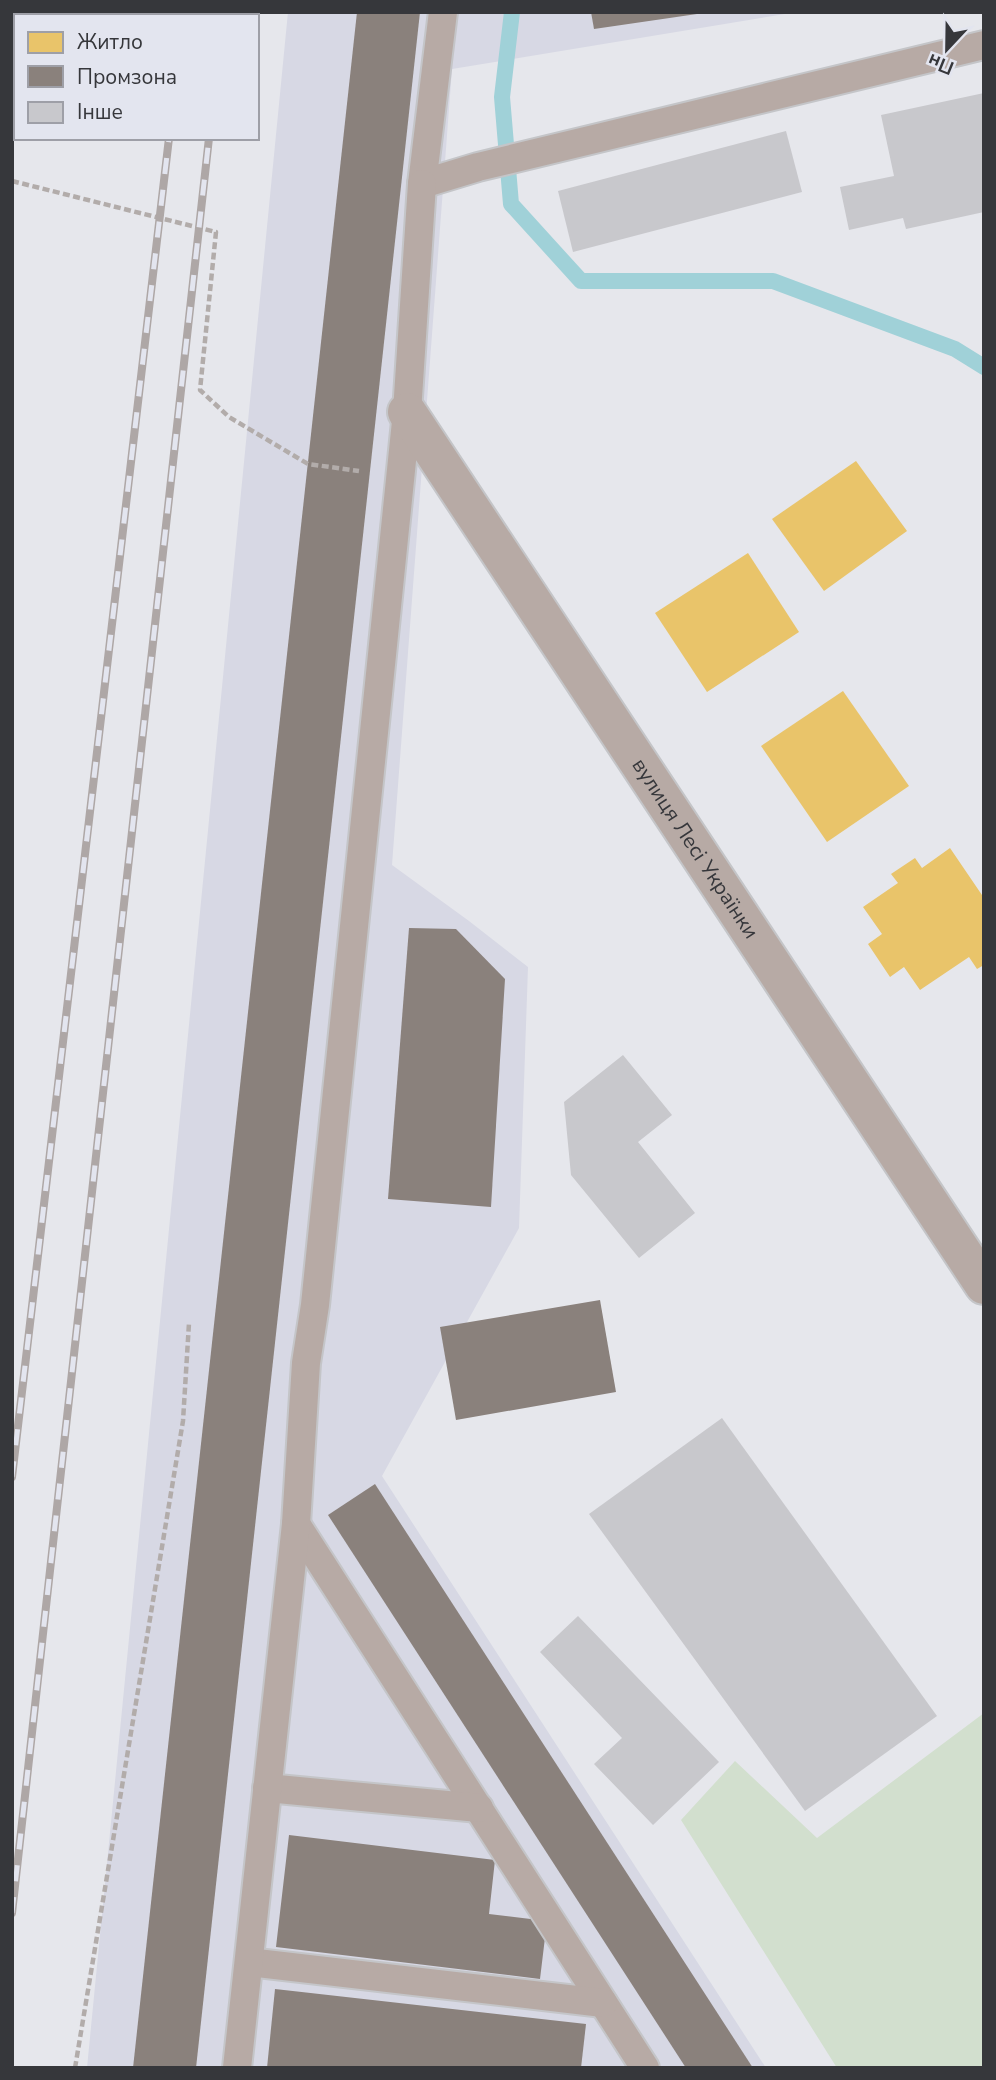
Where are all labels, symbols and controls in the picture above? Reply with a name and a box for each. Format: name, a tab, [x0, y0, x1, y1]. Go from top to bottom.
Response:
legend	[14, 14, 259, 140]
north arrow	[912, 14, 982, 84]
text: Житло	[77, 28, 143, 56]
text: Пн	[924, 47, 958, 81]
text: Промзона	[77, 63, 177, 91]
text: Інше	[77, 98, 123, 126]
street label: вулиця Лесі Українки	[626, 753, 765, 944]

